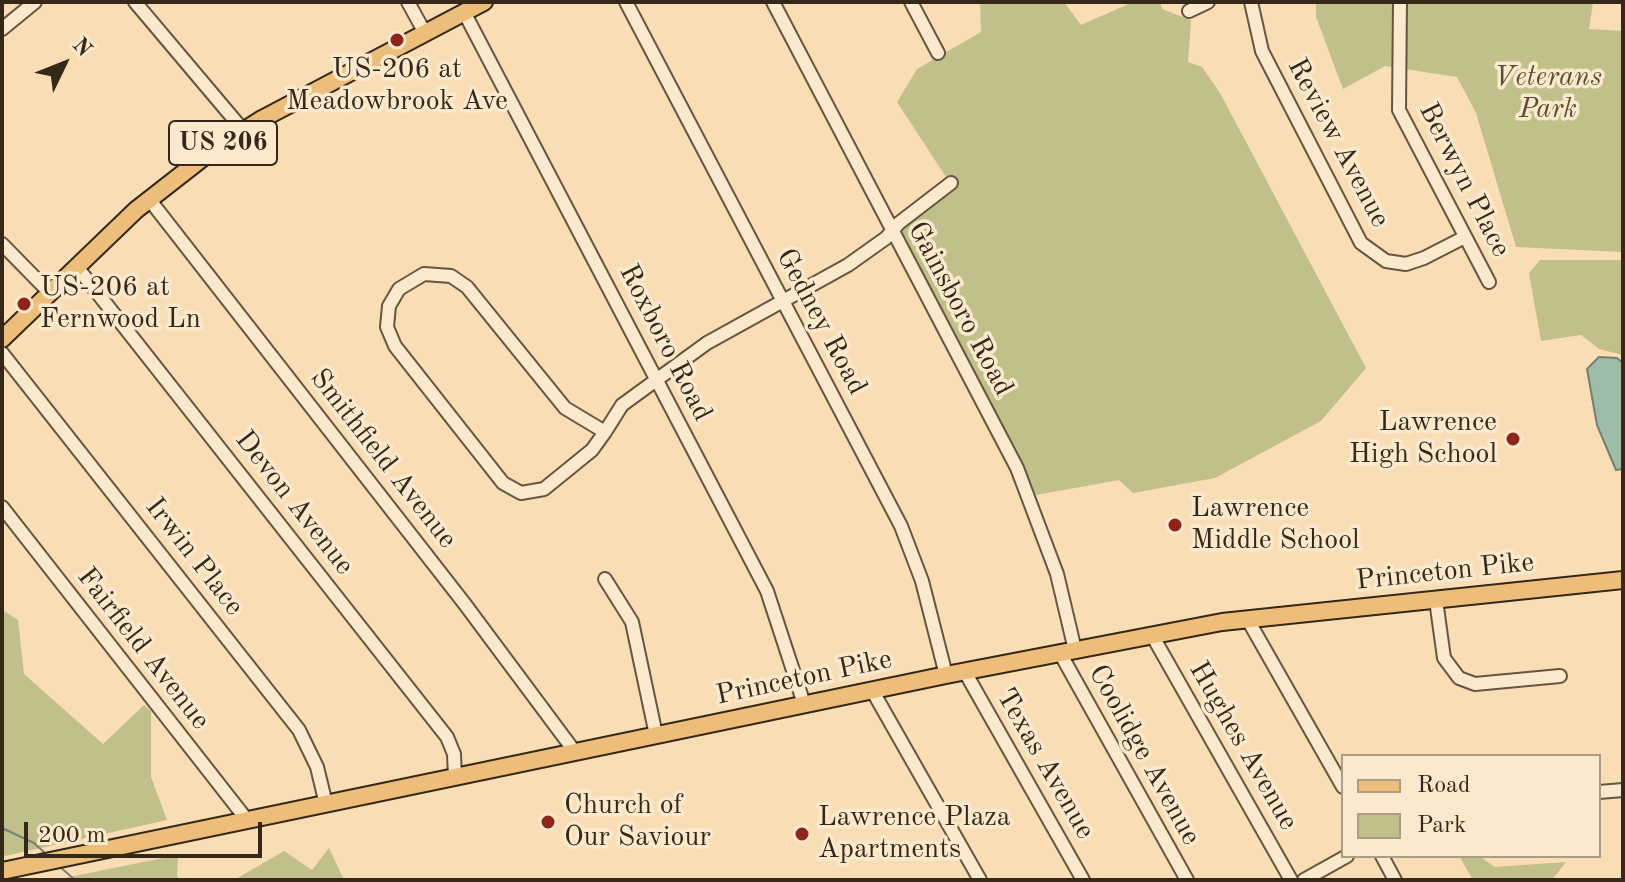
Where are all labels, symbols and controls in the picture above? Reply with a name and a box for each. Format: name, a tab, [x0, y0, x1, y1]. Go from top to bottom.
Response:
north arrow	[24, 24, 104, 104]
marker: US-206 at Meadowbrook Ave	[388, 31, 406, 49]
text: N	[68, 34, 95, 61]
place label: US-206 at Meadowbrook Ave	[286, 53, 508, 119]
street label: Review Avenue	[1279, 53, 1397, 233]
park label: Veterans Park	[1494, 61, 1602, 127]
street label: Berwyn Place	[1411, 97, 1517, 263]
road number: US 206	[169, 121, 277, 165]
street label: Gainsboro Road	[900, 216, 1020, 402]
street label: Gedney Road	[768, 243, 874, 401]
street label: Roxboro Road	[611, 259, 719, 427]
place label: US-206 at Fernwood Ln	[40, 271, 201, 337]
marker: US-206 at Fernwood Ln	[15, 295, 33, 313]
street label: Smithfield Avenue	[302, 362, 464, 556]
place label: Lawrence High School	[1349, 406, 1497, 472]
street label: Devon Avenue	[227, 424, 361, 582]
marker: Lawrence High School	[1504, 430, 1522, 448]
street label: Irwin Place	[138, 491, 250, 623]
place label: Lawrence Middle School	[1191, 492, 1360, 558]
marker: Lawrence Middle School	[1166, 516, 1184, 534]
street label: Princeton Pike	[1354, 546, 1536, 598]
street label: Fairfield Avenue	[69, 561, 217, 737]
street label: Princeton Pike	[713, 643, 895, 713]
street label: Hughes Avenue	[1181, 656, 1305, 836]
street label: Coolidge Avenue	[1081, 659, 1207, 851]
street label: Texas Avenue	[988, 683, 1102, 845]
legend	[1341, 754, 1601, 858]
text: Road	[1417, 774, 1470, 798]
place label: Church of Our Saviour	[564, 789, 711, 855]
place label: Lawrence Plaza Apartments	[818, 801, 1011, 867]
scale bar	[28, 806, 266, 856]
marker: Church of Our Saviour	[539, 813, 557, 831]
text: Park	[1417, 814, 1466, 838]
text: 200 m	[38, 824, 106, 848]
marker: Lawrence Plaza Apartments	[793, 825, 811, 843]

